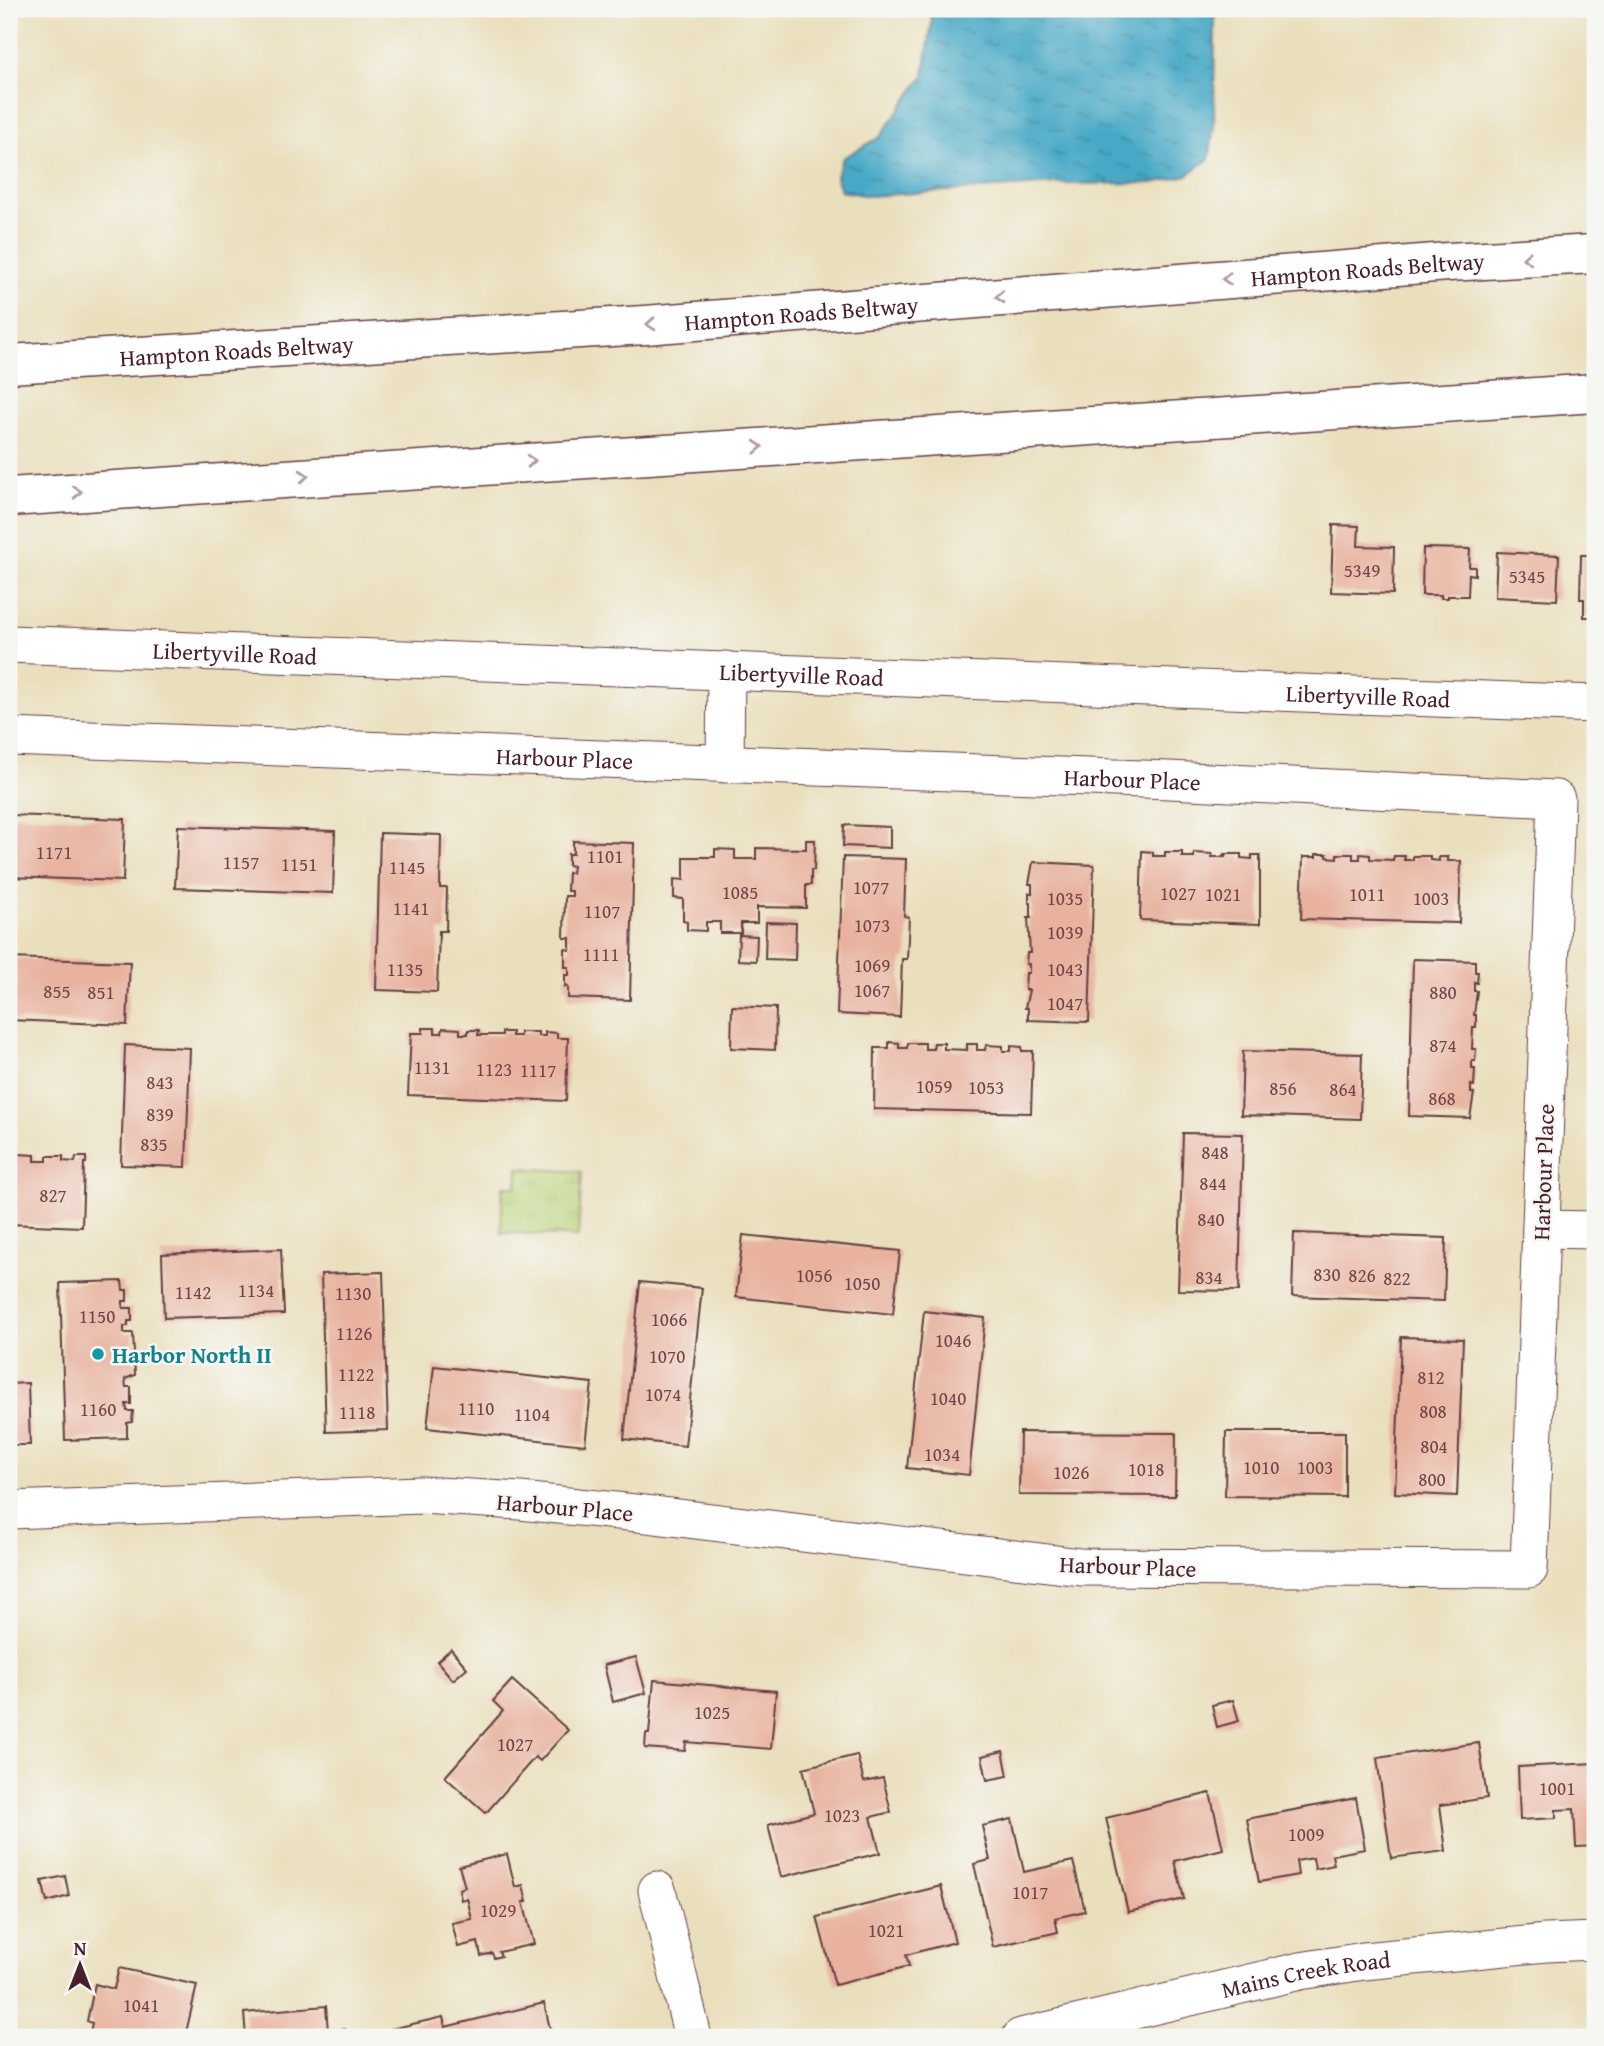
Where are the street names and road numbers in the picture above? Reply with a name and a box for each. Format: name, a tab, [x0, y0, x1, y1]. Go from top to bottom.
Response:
street label: Hampton Roads Beltway	[1249, 244, 1486, 294]
street label: Hampton Roads Beltway	[683, 287, 920, 338]
street label: Hampton Roads Beltway	[119, 326, 355, 374]
street label: Libertyville Road	[152, 633, 318, 672]
street label: Libertyville Road	[719, 654, 885, 694]
street label: Libertyville Road	[1285, 676, 1451, 715]
street label: Harbour Place	[496, 739, 634, 777]
street label: Harbour Place	[1063, 760, 1201, 798]
street label: Harbour Place	[1524, 1103, 1562, 1241]
street label: Harbour Place	[495, 1485, 635, 1529]
street label: Harbour Place	[1059, 1547, 1197, 1585]
street label: Mains Creek Road	[1218, 1942, 1392, 2006]

